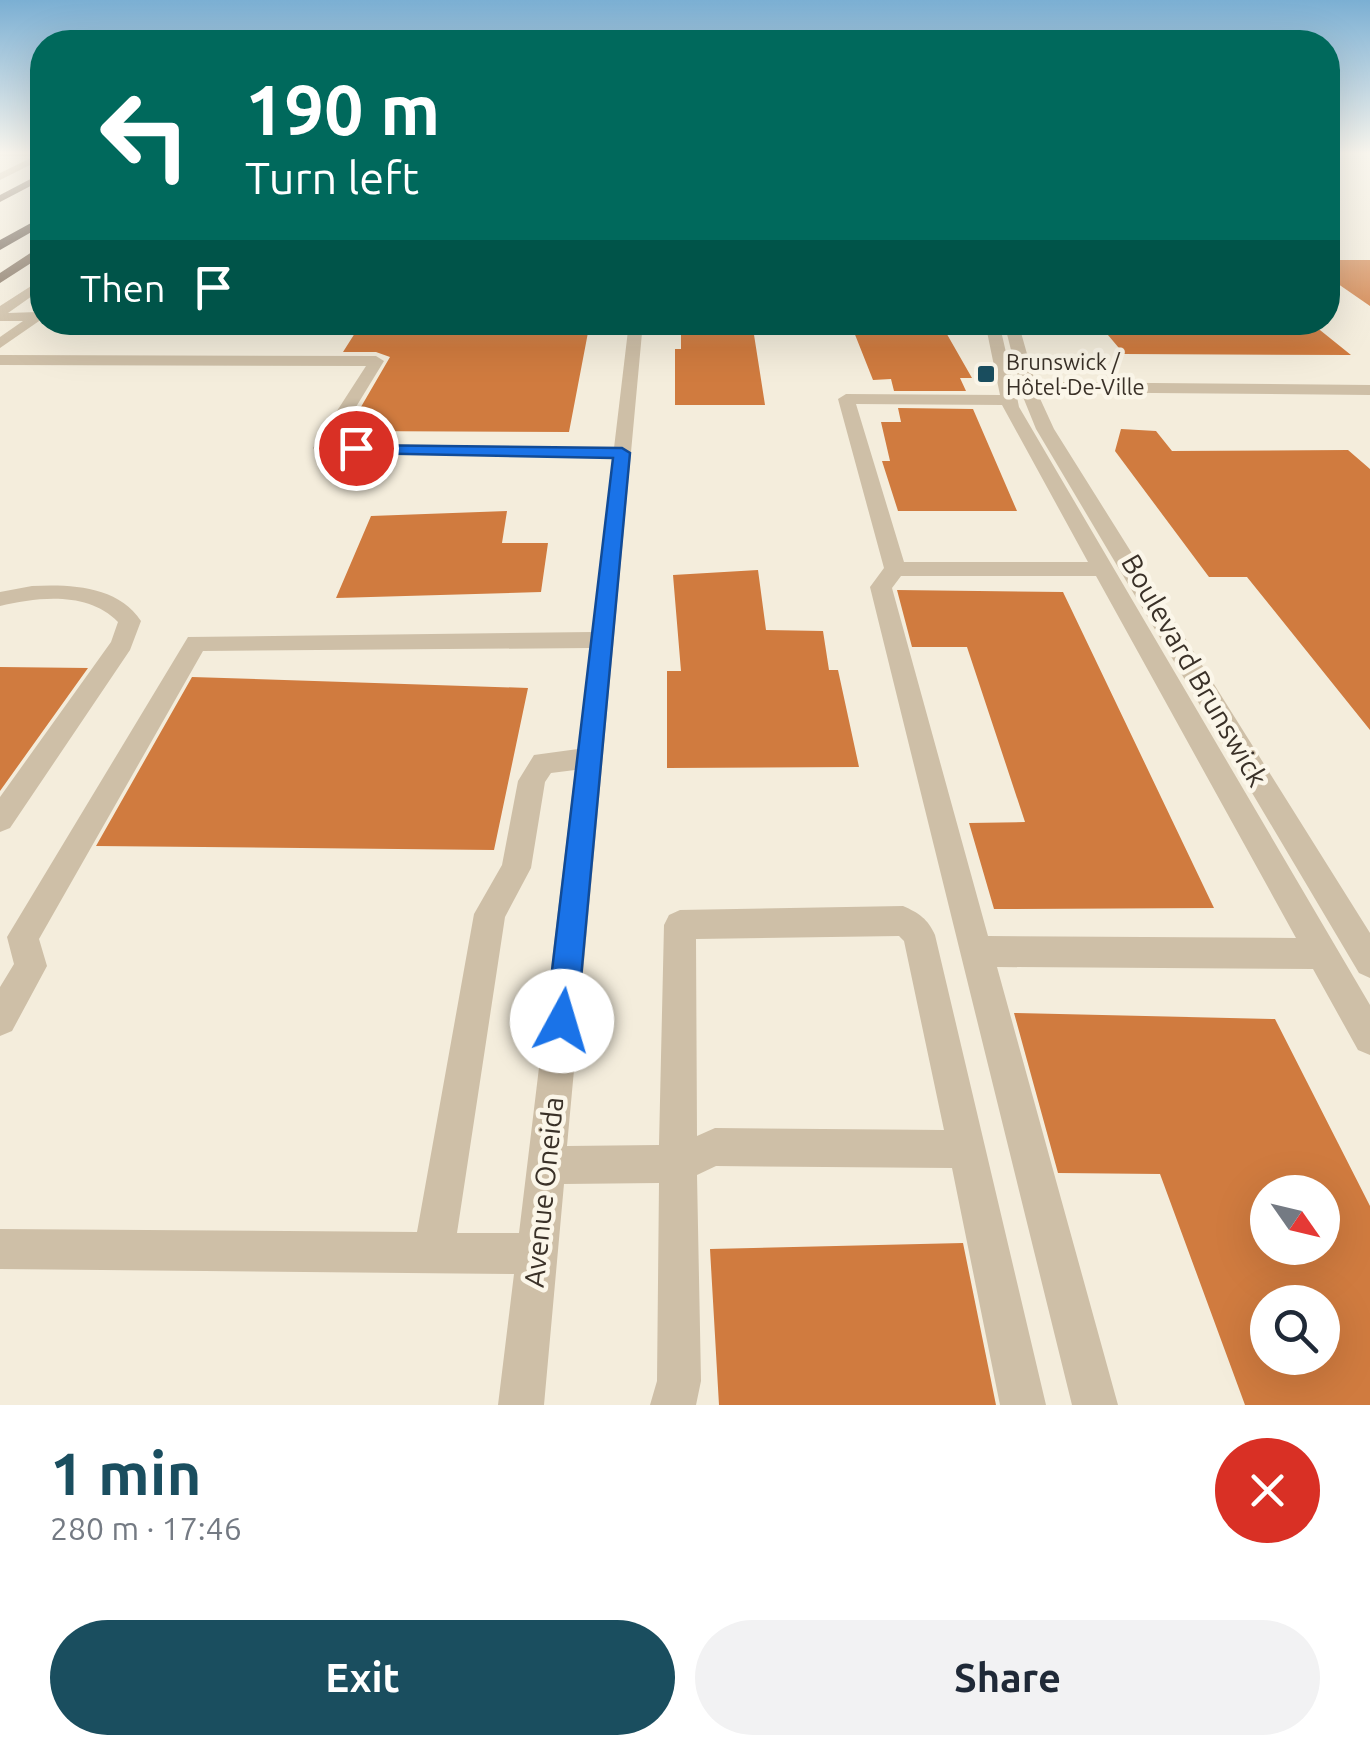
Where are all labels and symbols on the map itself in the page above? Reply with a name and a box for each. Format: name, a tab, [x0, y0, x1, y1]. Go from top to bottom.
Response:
place label: Brunswick / Hôtel-De-Ville	[1006, 349, 1145, 399]
marker: Brunswick / Hôtel-De-Ville	[975, 363, 997, 385]
pin	[314, 406, 399, 491]
street label: Boulevard Brunswick	[1116, 549, 1274, 791]
position arrow	[510, 969, 614, 1073]
street label: Avenue Oneida	[518, 1095, 568, 1289]
north arrow	[1250, 1175, 1340, 1265]

